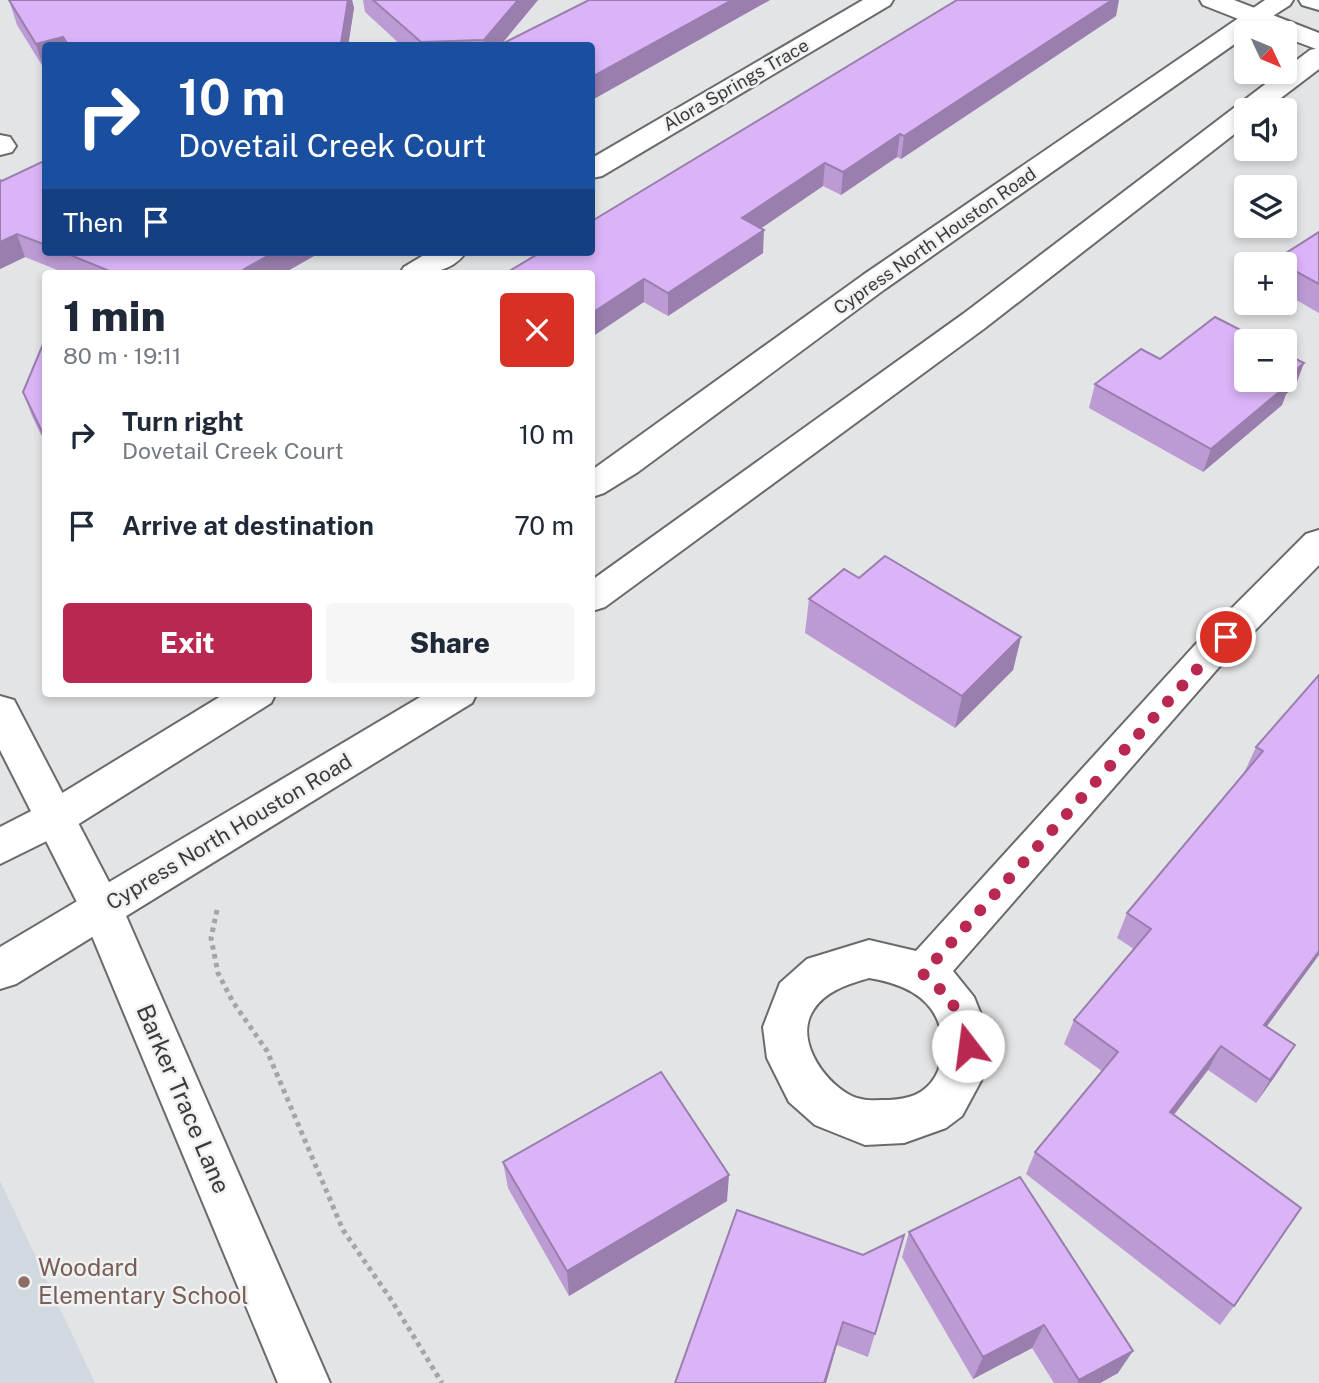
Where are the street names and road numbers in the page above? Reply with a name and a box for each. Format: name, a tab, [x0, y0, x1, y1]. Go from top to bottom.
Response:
street label: Alora Springs Trace	[659, 34, 812, 135]
street label: Cypress North Houston Road	[830, 163, 1040, 319]
street label: Cypress North Houston Road	[101, 748, 356, 915]
street label: Barker Trace Lane	[131, 1000, 236, 1197]

